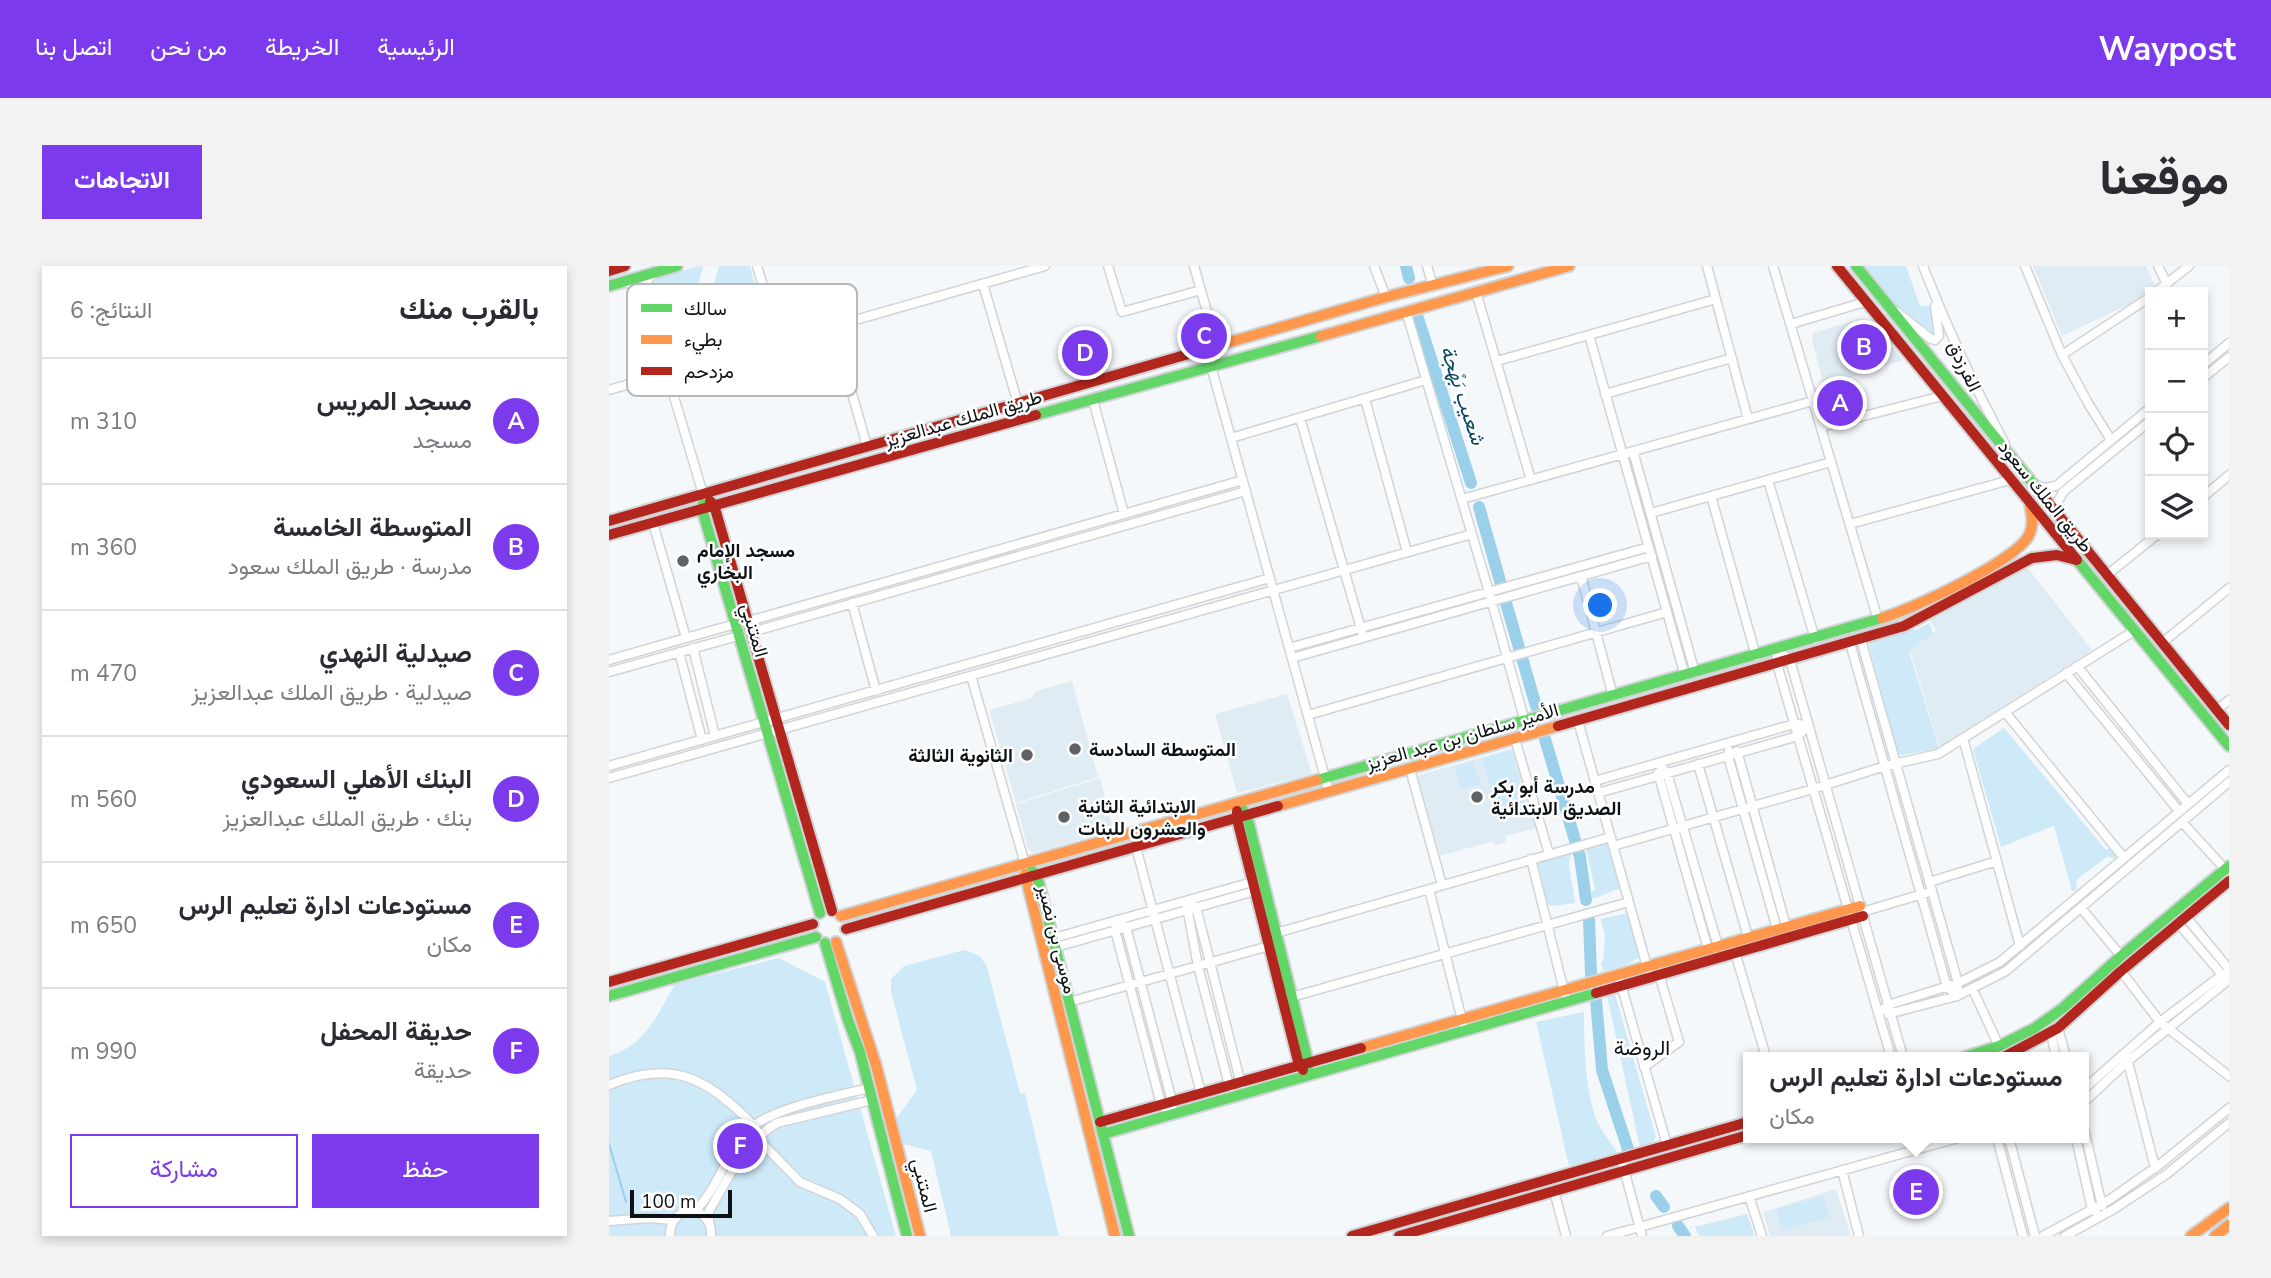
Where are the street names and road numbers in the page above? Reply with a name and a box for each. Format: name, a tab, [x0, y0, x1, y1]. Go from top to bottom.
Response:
street label: الفرزدق	[1941, 337, 1988, 396]
street label: طريق الملك عبدالعزيز	[881, 384, 1045, 454]
street label: طريق الملك سعود	[1992, 435, 2099, 558]
street label: المتنبي	[732, 600, 774, 661]
street label: الأمير سلطان بن عبد العزيز	[1362, 697, 1562, 777]
street label: موسى بن نصير	[1031, 881, 1083, 997]
street label: المتنبي	[903, 1155, 943, 1216]

